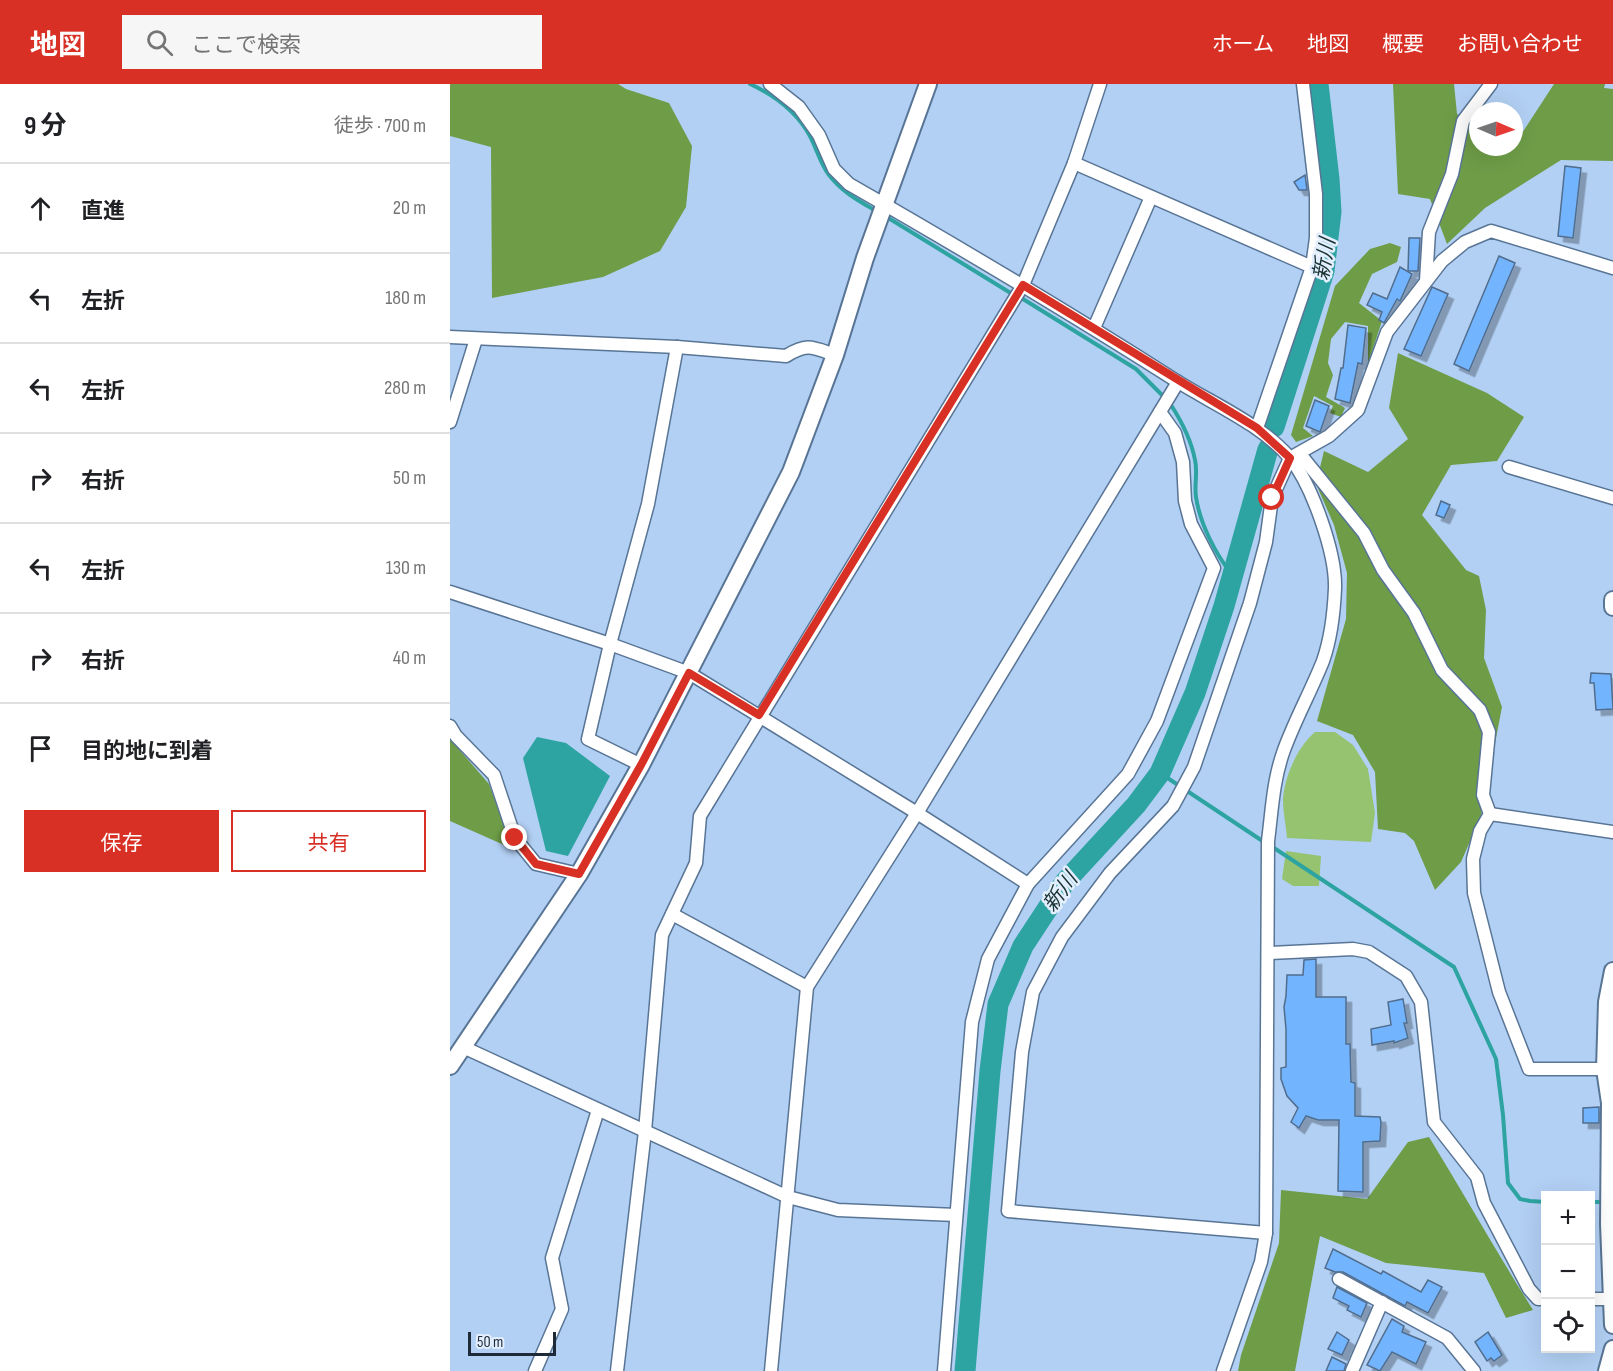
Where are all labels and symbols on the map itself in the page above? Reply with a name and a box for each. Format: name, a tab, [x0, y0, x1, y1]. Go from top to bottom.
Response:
north arrow	[1469, 102, 1523, 156]
water label: 新川	[1309, 234, 1341, 282]
route start	[1258, 484, 1284, 510]
route end	[501, 824, 527, 850]
water label: 新川	[1038, 866, 1084, 917]
scale bar	[468, 1329, 556, 1356]

